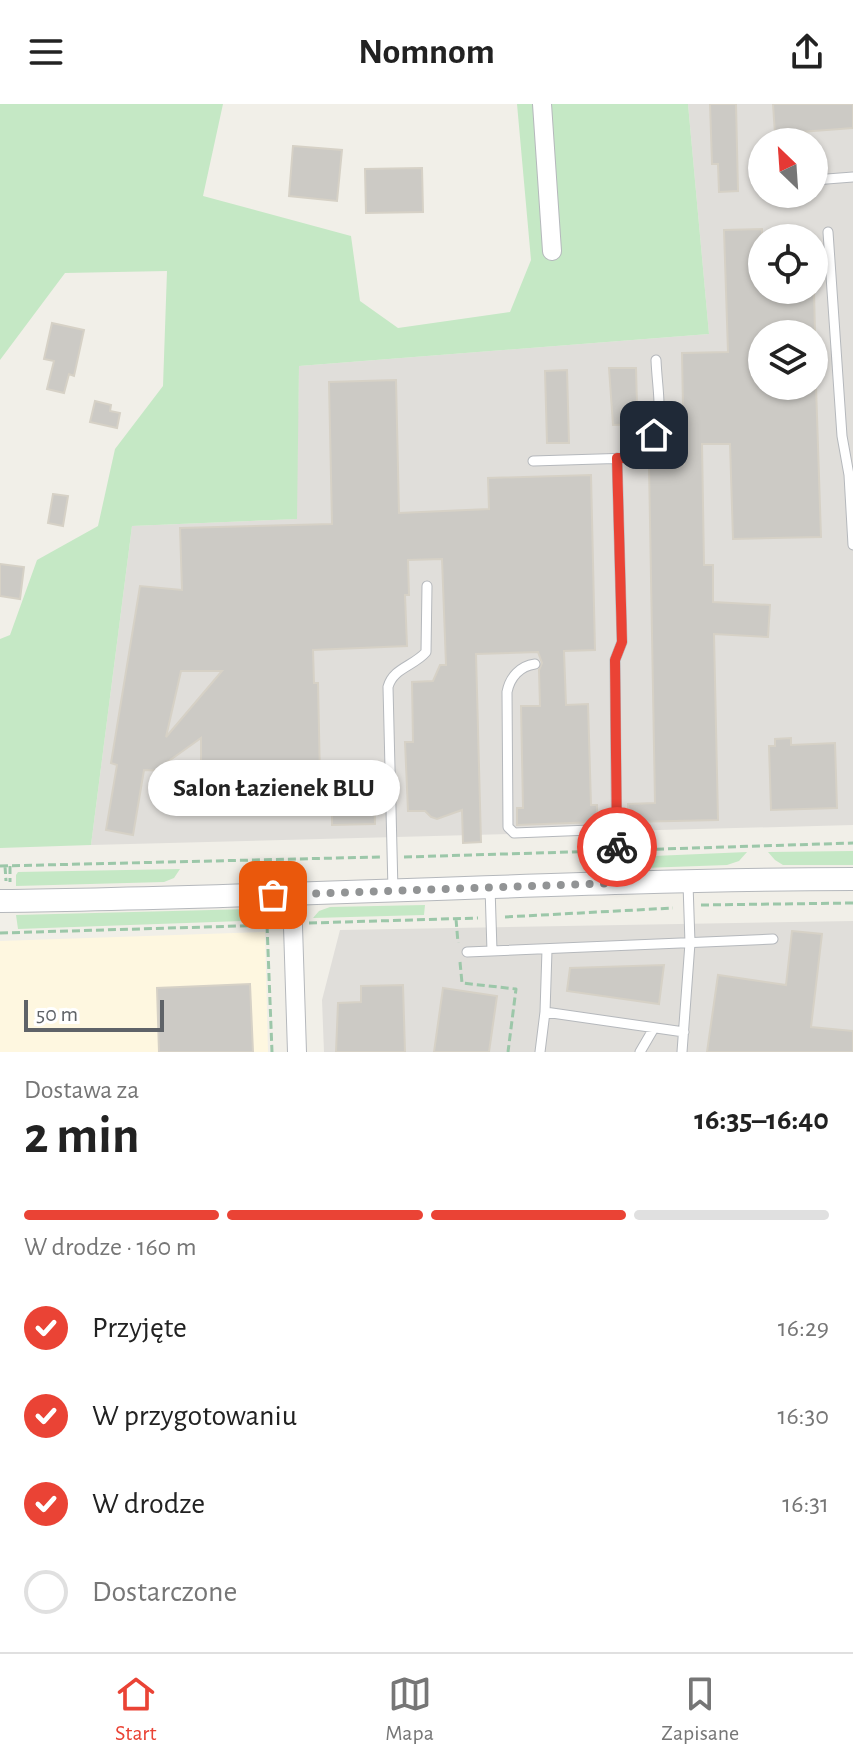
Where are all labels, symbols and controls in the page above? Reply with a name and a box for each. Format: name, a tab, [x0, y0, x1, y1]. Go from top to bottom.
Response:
icon: menu	[24, 30, 68, 74]
icon: share	[785, 30, 829, 74]
text: Nomnom	[358, 34, 495, 70]
north arrow	[748, 128, 828, 208]
map controls	[748, 128, 828, 400]
button: locate	[748, 224, 828, 304]
button: layers	[748, 320, 828, 400]
pin	[620, 401, 688, 469]
icon: home	[632, 413, 676, 457]
callout: Salon Łazienek BLU	[147, 759, 399, 815]
text: Salon Łazienek BLU	[173, 775, 375, 801]
courier	[577, 807, 657, 887]
icon: bike	[595, 825, 639, 869]
pin	[239, 861, 307, 929]
icon: bag	[251, 873, 295, 917]
scale bar	[24, 996, 164, 1032]
text: 50 m	[36, 1003, 78, 1025]
text: Dostawa za	[24, 1077, 139, 1103]
text: 16:35–16:40	[694, 1105, 829, 1135]
text: 2 min	[24, 1110, 139, 1162]
text: W drodze · 160 m	[24, 1234, 196, 1260]
icon: check	[24, 1306, 68, 1350]
text: Przyjęte	[92, 1313, 187, 1343]
text: 16:29	[778, 1315, 829, 1341]
icon: check	[24, 1394, 68, 1438]
text: W przygotowaniu	[92, 1401, 297, 1431]
text: 16:30	[777, 1403, 829, 1429]
icon: check	[24, 1482, 68, 1526]
text: W drodze	[92, 1489, 205, 1519]
text: 16:31	[782, 1491, 829, 1517]
text: Dostarczone	[92, 1577, 237, 1607]
tab: Start	[114, 1672, 158, 1746]
tab: Mapa	[385, 1672, 434, 1746]
tab: Zapisane	[661, 1672, 739, 1746]

